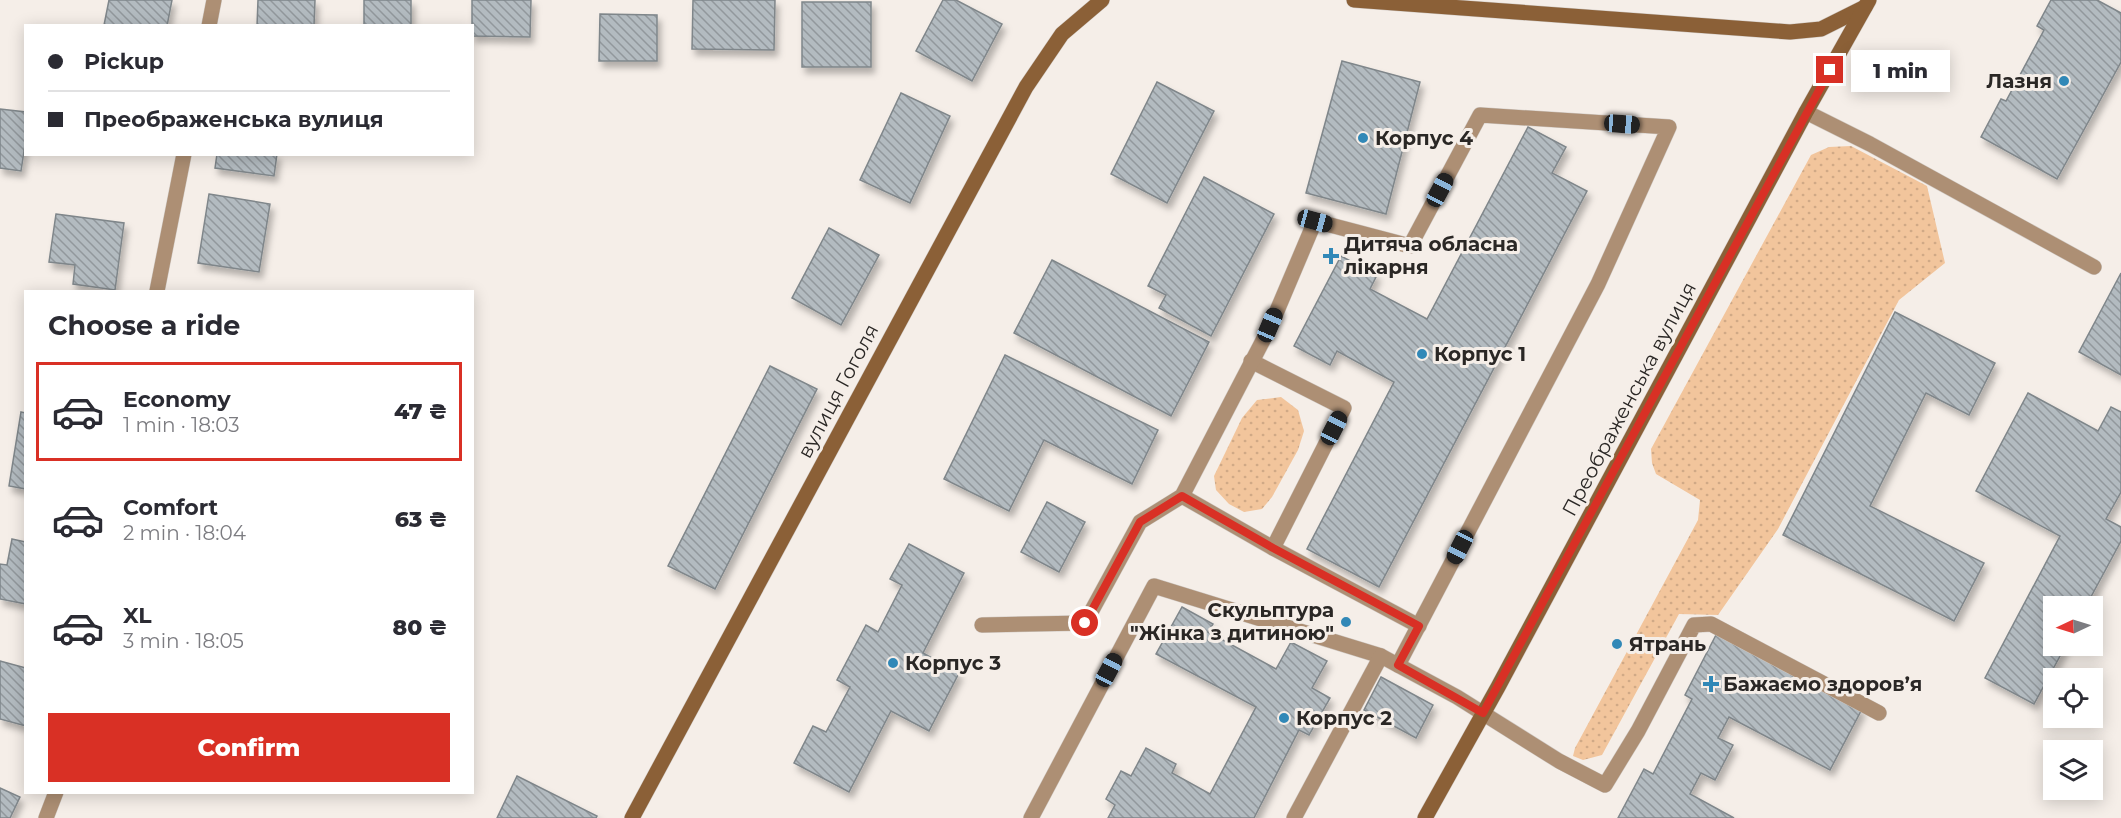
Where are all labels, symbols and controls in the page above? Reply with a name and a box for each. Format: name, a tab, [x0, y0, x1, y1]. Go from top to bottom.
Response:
text: Pickup	[84, 48, 164, 75]
callout: 1 min	[1851, 49, 1950, 91]
route end	[1816, 56, 1843, 83]
text: 1 min	[1873, 59, 1928, 83]
place label: Лазня	[1986, 69, 2052, 93]
marker: Лазня	[2057, 74, 2071, 88]
text: Преображенська вулиця	[84, 106, 384, 133]
car	[1603, 114, 1641, 134]
place label: Корпус 4	[1375, 126, 1473, 150]
marker: Корпус 4	[1356, 131, 1370, 145]
car	[1424, 170, 1456, 210]
car	[1295, 208, 1335, 234]
place label: Дитяча обласна лікарня	[1344, 232, 1518, 279]
marker: Дитяча обласна лікарня	[1322, 247, 1340, 265]
street label: Преображенська вулиця	[1557, 278, 1701, 520]
car	[1255, 305, 1285, 345]
text: Choose a ride	[48, 309, 240, 342]
street label: вулиця Гоголя	[793, 320, 883, 462]
place label: Корпус 1	[1434, 342, 1526, 366]
marker: Корпус 1	[1415, 347, 1429, 361]
icon: car	[51, 385, 105, 439]
text: Economy	[123, 386, 231, 413]
text: 47 ₴	[394, 398, 447, 425]
car	[1318, 408, 1350, 448]
text: 1 min · 18:03	[123, 413, 240, 437]
icon: car	[51, 493, 105, 547]
text: Comfort	[123, 494, 218, 521]
text: 63 ₴	[395, 506, 447, 533]
text: 2 min · 18:04	[123, 521, 246, 545]
car	[1444, 527, 1476, 567]
north arrow	[2043, 596, 2103, 656]
map controls	[2043, 596, 2103, 800]
place label: Скульптура "Жінка з дитиною"	[1130, 598, 1334, 645]
icon: car	[51, 601, 105, 655]
text: XL	[123, 602, 152, 629]
route start	[1071, 609, 1098, 636]
text: 80 ₴	[393, 614, 447, 641]
marker: Скульптура "Жінка з дитиною"	[1339, 615, 1353, 629]
text: 3 min · 18:05	[123, 629, 244, 653]
place label: Ятрань	[1629, 632, 1706, 656]
marker: Ятрань	[1610, 637, 1624, 651]
car	[1093, 650, 1125, 690]
place label: Корпус 3	[905, 651, 1001, 675]
marker: Корпус 3	[886, 656, 900, 670]
button: locate	[2043, 668, 2103, 728]
place label: Бажаємо здоровʼя	[1723, 672, 1922, 696]
marker: Бажаємо здоровʼя	[1704, 677, 1718, 691]
place label: Корпус 2	[1296, 706, 1392, 730]
marker: Корпус 2	[1277, 711, 1291, 725]
button: Confirm	[48, 713, 450, 782]
button: layers	[2043, 740, 2103, 800]

